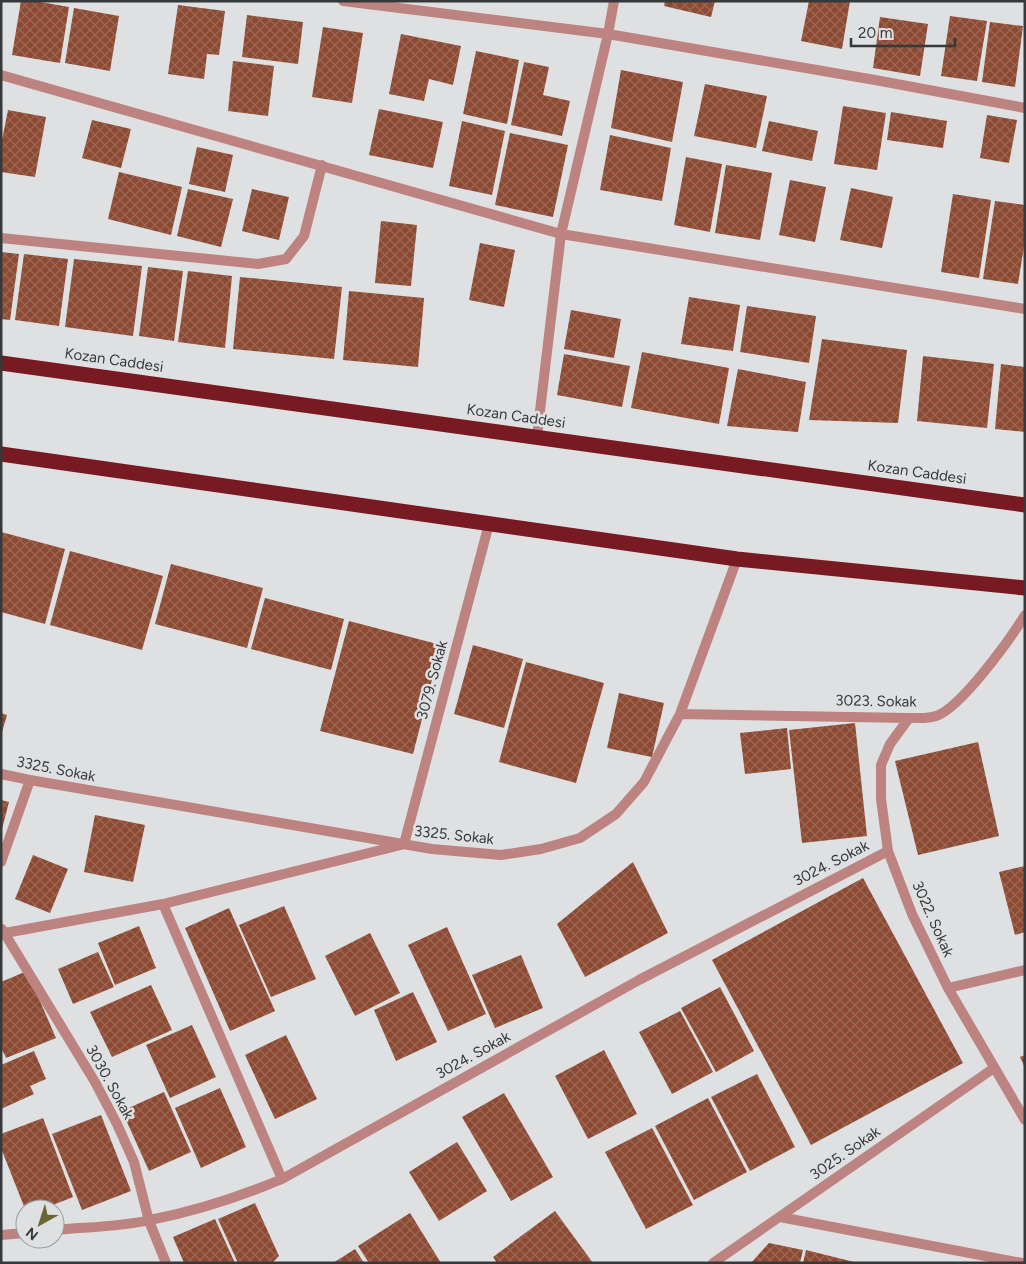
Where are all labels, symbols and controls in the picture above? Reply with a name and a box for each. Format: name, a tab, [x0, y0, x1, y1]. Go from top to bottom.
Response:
scale bar	[851, 15, 955, 47]
text: 20 m	[858, 24, 892, 42]
street label: Kozan Caddesi	[63, 344, 165, 376]
street label: Kozan Caddesi	[465, 400, 567, 432]
street label: Kozan Caddesi	[866, 456, 968, 488]
street label: 3079. Sokak	[413, 638, 451, 721]
street label: 3023. Sokak	[835, 691, 917, 711]
street label: 3325. Sokak	[15, 753, 98, 786]
street label: 3325. Sokak	[413, 822, 495, 848]
street label: 3024. Sokak	[790, 836, 872, 890]
street label: 3022. Sokak	[908, 878, 958, 960]
street label: 3024. Sokak	[433, 1027, 514, 1083]
street label: 3030. Sokak	[82, 1042, 138, 1123]
street label: 3025. Sokak	[806, 1122, 884, 1184]
north arrow	[15, 1199, 65, 1249]
text: N	[23, 1224, 42, 1244]

